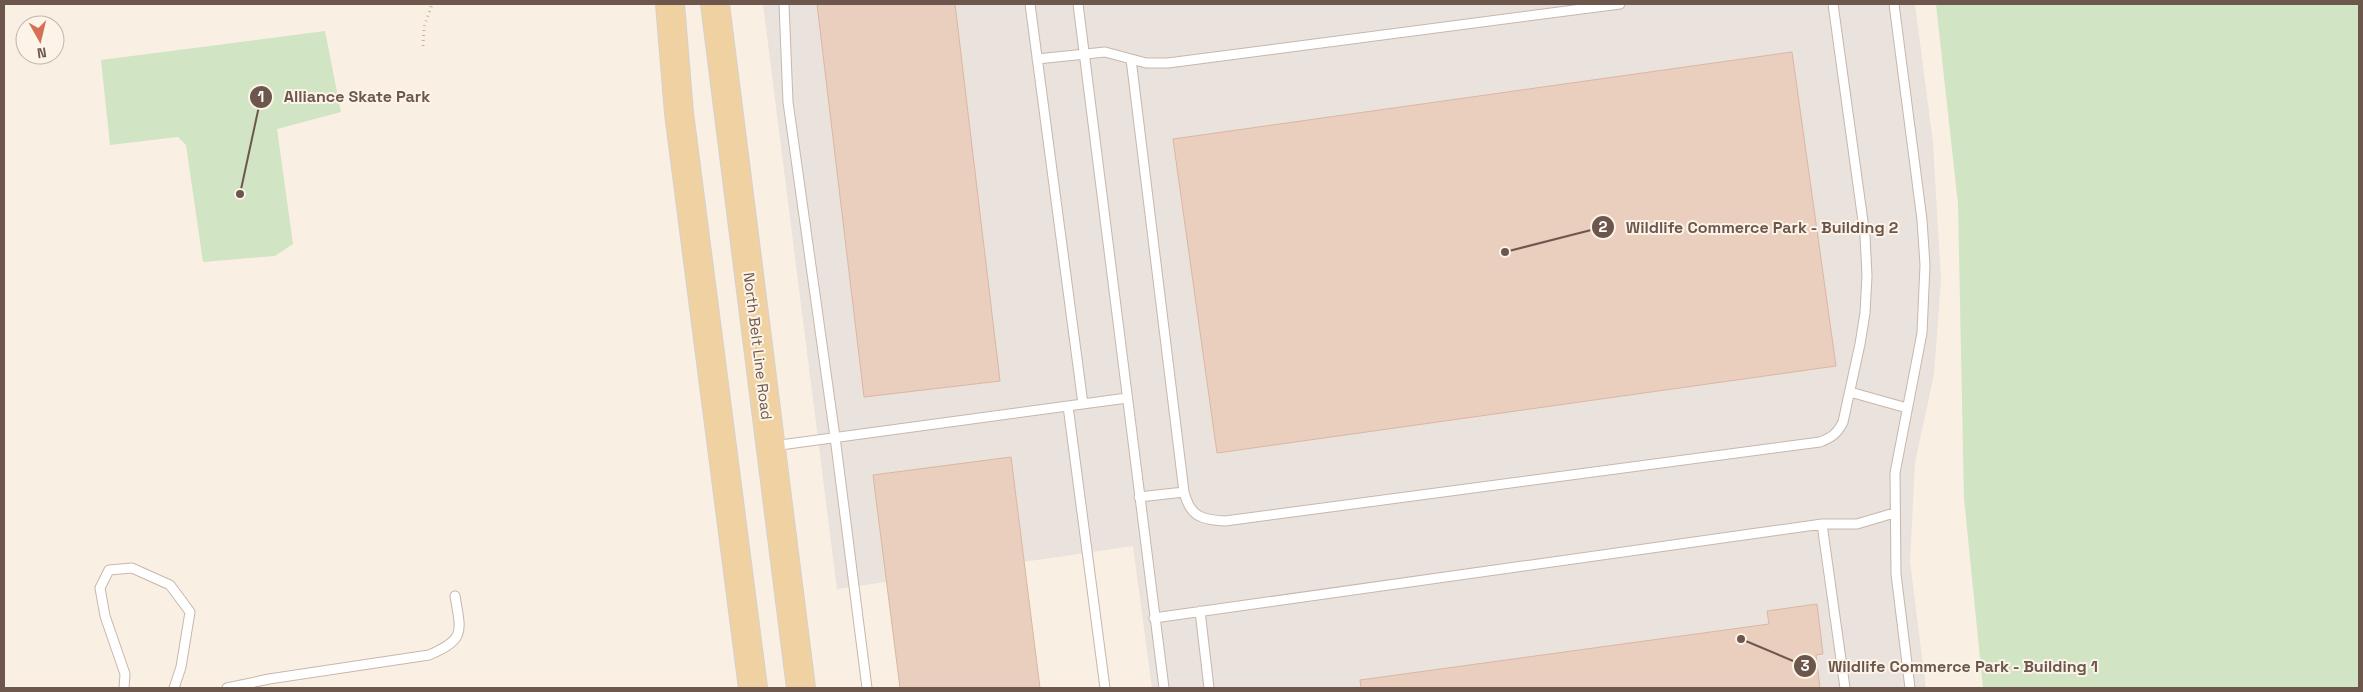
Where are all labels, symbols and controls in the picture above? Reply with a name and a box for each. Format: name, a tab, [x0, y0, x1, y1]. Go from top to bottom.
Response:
north arrow	[15, 15, 65, 65]
text: N	[36, 43, 48, 62]
callout: Alliance Skate Park	[249, 81, 440, 112]
text: Alliance Skate Park	[284, 86, 430, 107]
text: 1	[258, 87, 264, 106]
callout: Wildlife Commerce Park - Building 2	[1591, 211, 1909, 242]
text: 2	[1599, 217, 1608, 236]
text: Wildlife Commerce Park - Building 2	[1626, 217, 1898, 238]
street label: North Belt Line Road	[740, 271, 776, 421]
callout: Wildlife Commerce Park - Building 1	[1793, 651, 2109, 682]
text: 3	[1800, 656, 1810, 675]
text: Wildlife Commerce Park - Building 1	[1828, 656, 2098, 677]

